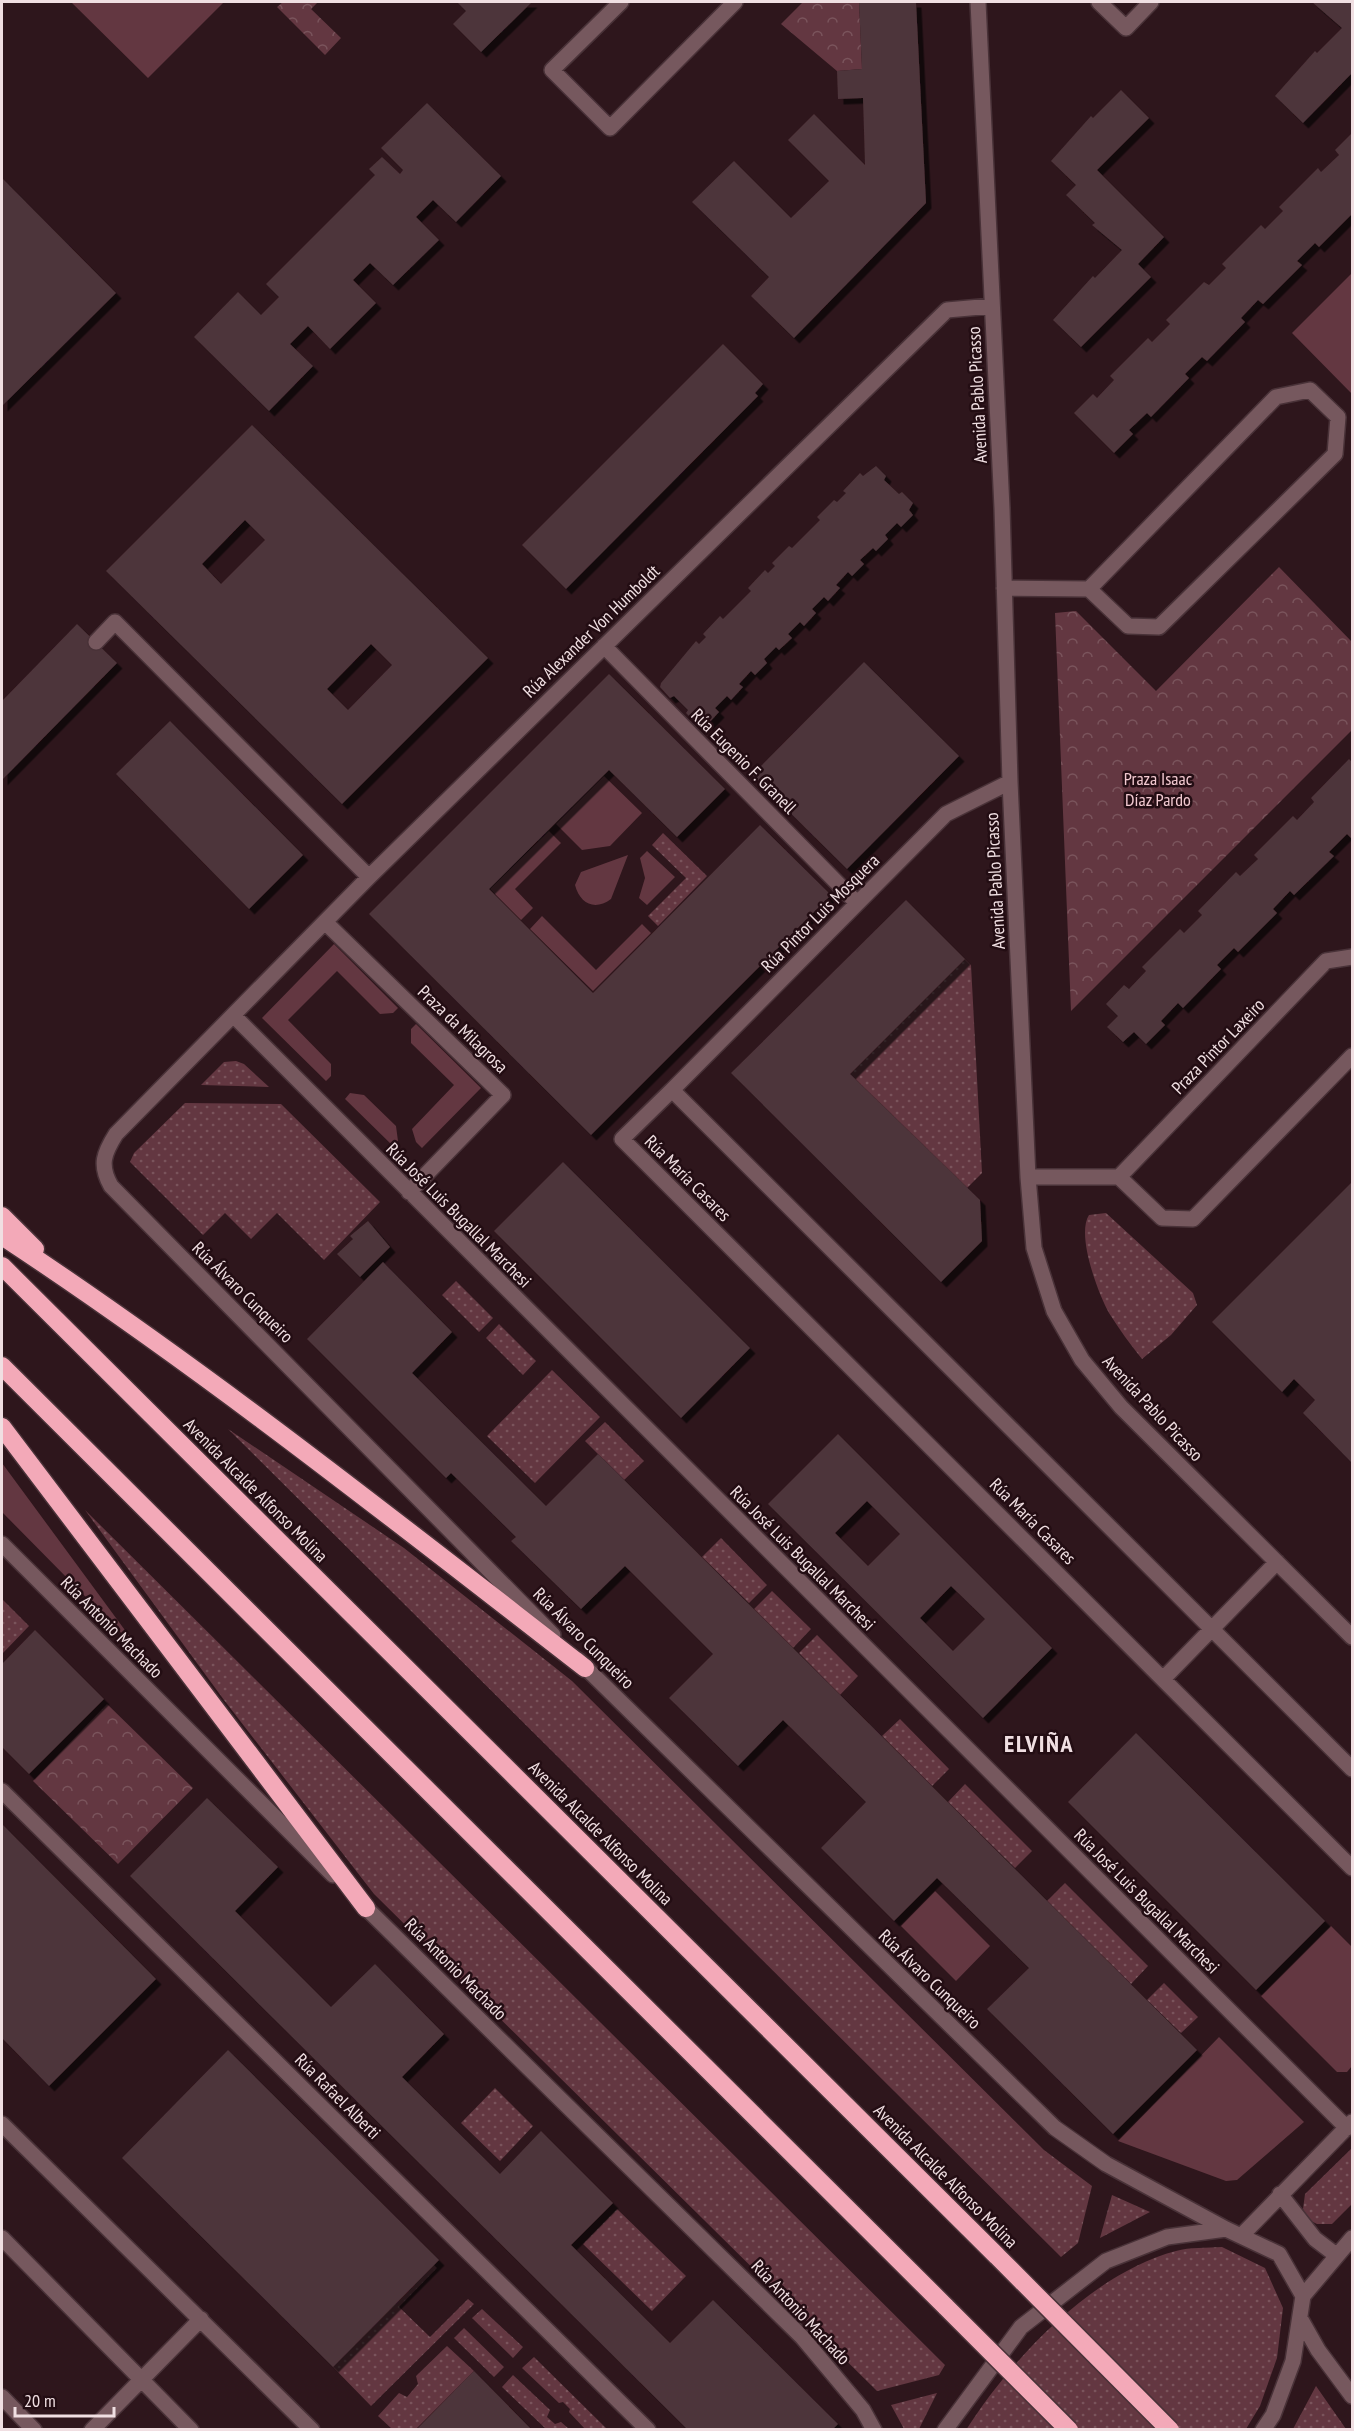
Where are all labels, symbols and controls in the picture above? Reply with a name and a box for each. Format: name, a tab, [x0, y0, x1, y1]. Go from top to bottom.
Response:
street label: Avenida Pablo Picasso	[962, 326, 992, 464]
street label: Rúa Alexander Von Humboldt	[518, 560, 664, 702]
street label: Rúa Eugenio F. Granell	[687, 704, 802, 819]
park label: Praza Isaac Díaz Pardo	[1124, 767, 1193, 811]
street label: Avenida Pablo Picasso	[980, 812, 1010, 950]
street label: Rúa Pintor Luis Mosquera	[756, 849, 884, 977]
street label: Praza da Milagrosa	[413, 980, 513, 1078]
street label: Praza Pintor Laxeiro	[1167, 993, 1270, 1099]
street label: Rúa María Casares	[640, 1130, 736, 1226]
street label: Rúa José Luis Bugallal Marchesi	[382, 1138, 536, 1292]
street label: Rúa Álvaro Cunqueiro	[188, 1237, 299, 1348]
street label: Avenida Pablo Picasso	[1098, 1350, 1208, 1466]
street label: Avenida Alcalde Alfonso Molina	[179, 1413, 333, 1567]
street label: Rúa María Casares	[985, 1473, 1081, 1569]
street label: Rúa José Luis Bugallal Marchesi	[726, 1481, 880, 1635]
street label: Rúa Antonio Machado	[56, 1571, 168, 1683]
street label: Rúa Álvaro Cunqueiro	[529, 1583, 640, 1694]
district label: ELVIÑA	[1004, 1728, 1074, 1759]
street label: Avenida Alcalde Alfonso Molina	[524, 1756, 678, 1910]
street label: Rúa José Luis Bugallal Marchesi	[1070, 1824, 1224, 1978]
street label: Rúa Antonio Machado	[400, 1913, 512, 2025]
street label: Rúa Álvaro Cunqueiro	[874, 1924, 986, 2034]
street label: Rúa Rafael Alberti	[290, 2048, 386, 2144]
street label: Avenida Alcalde Alfonso Molina	[869, 2099, 1023, 2253]
street label: Rúa Antonio Machado	[747, 2255, 856, 2369]
scale bar	[15, 2380, 114, 2418]
text: 20 m	[24, 2389, 56, 2412]

